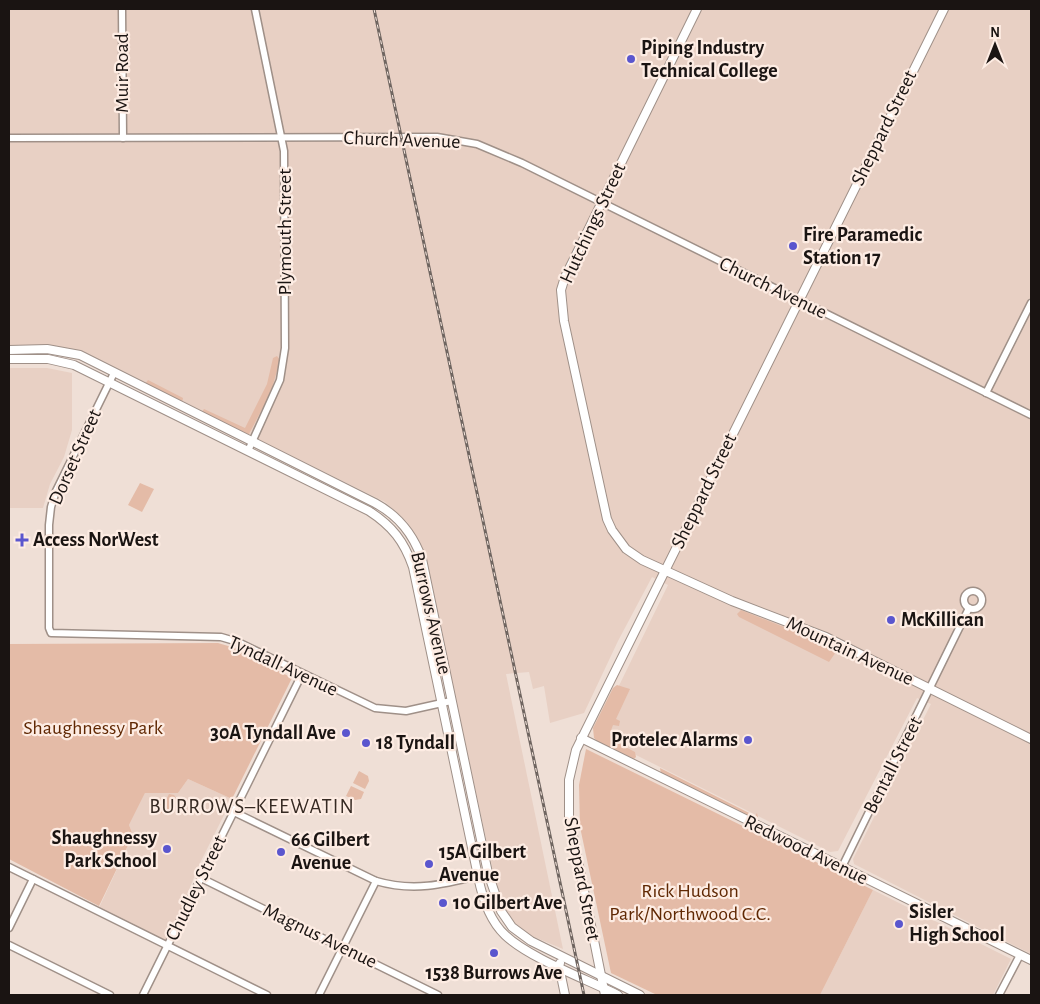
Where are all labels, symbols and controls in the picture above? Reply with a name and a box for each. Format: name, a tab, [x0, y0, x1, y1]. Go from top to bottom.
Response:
north arrow	[970, 20, 1020, 70]
text: N	[990, 26, 1000, 40]
street label: Muir Road	[112, 33, 132, 113]
place label: Piping Industry Technical College	[641, 38, 778, 81]
marker: Piping Industry Technical College	[625, 53, 637, 65]
street label: Sheppard Street	[848, 67, 921, 189]
street label: Church Avenue	[343, 128, 461, 152]
street label: Hutchings Street	[556, 159, 630, 286]
street label: Plymouth Street	[275, 168, 295, 296]
place label: Fire Paramedic Station 17	[803, 225, 922, 268]
marker: Fire Paramedic Station 17	[787, 240, 799, 252]
street label: Church Avenue	[716, 253, 830, 323]
street label: Dorset Street	[45, 406, 105, 508]
street label: Sheppard Street	[668, 430, 741, 552]
place label: Access NorWest	[33, 530, 159, 550]
marker: Access NorWest	[15, 533, 29, 547]
street label: Burrows Avenue	[407, 550, 455, 676]
place label: McKillican	[901, 610, 984, 630]
street label: Mountain Avenue	[783, 613, 917, 689]
marker: McKillican	[885, 614, 897, 626]
street label: Tyndall Avenue	[225, 632, 341, 700]
street label: Bentall Street	[860, 713, 926, 817]
park label: Shaughnessy Park	[23, 718, 163, 738]
place label: 30A Tyndall Ave	[210, 723, 336, 743]
marker: 30A Tyndall Ave	[340, 727, 352, 739]
place label: Protelec Alarms	[611, 730, 738, 750]
place label: 18 Tyndall	[376, 733, 455, 753]
marker: Protelec Alarms	[742, 734, 754, 746]
marker: 18 Tyndall	[360, 737, 372, 749]
district label: BURROWS–KEEWATIN	[149, 796, 355, 817]
street label: Redwood Avenue	[741, 811, 871, 889]
street label: Sheppard Street	[560, 816, 604, 943]
place label: Shaughnessy Park School	[52, 828, 157, 871]
place label: 66 Gilbert Avenue	[291, 830, 370, 873]
street label: Chudley Street	[162, 832, 230, 944]
place label: 15A Gilbert Avenue	[439, 842, 526, 885]
marker: Shaughnessy Park School	[161, 843, 173, 855]
marker: 66 Gilbert Avenue	[275, 846, 287, 858]
marker: 15A Gilbert Avenue	[423, 858, 435, 870]
park label: Rick Hudson Park/Northwood C.C.	[609, 881, 771, 924]
place label: 10 Gilbert Ave	[453, 893, 562, 913]
marker: 10 Gilbert Ave	[437, 897, 449, 909]
street label: Magnus Avenue	[260, 900, 380, 972]
place label: Sisler High School	[909, 902, 1005, 945]
marker: Sisler High School	[893, 918, 905, 930]
marker: 1538 Burrows Ave	[488, 947, 500, 959]
place label: 1538 Burrows Ave	[425, 963, 563, 983]

